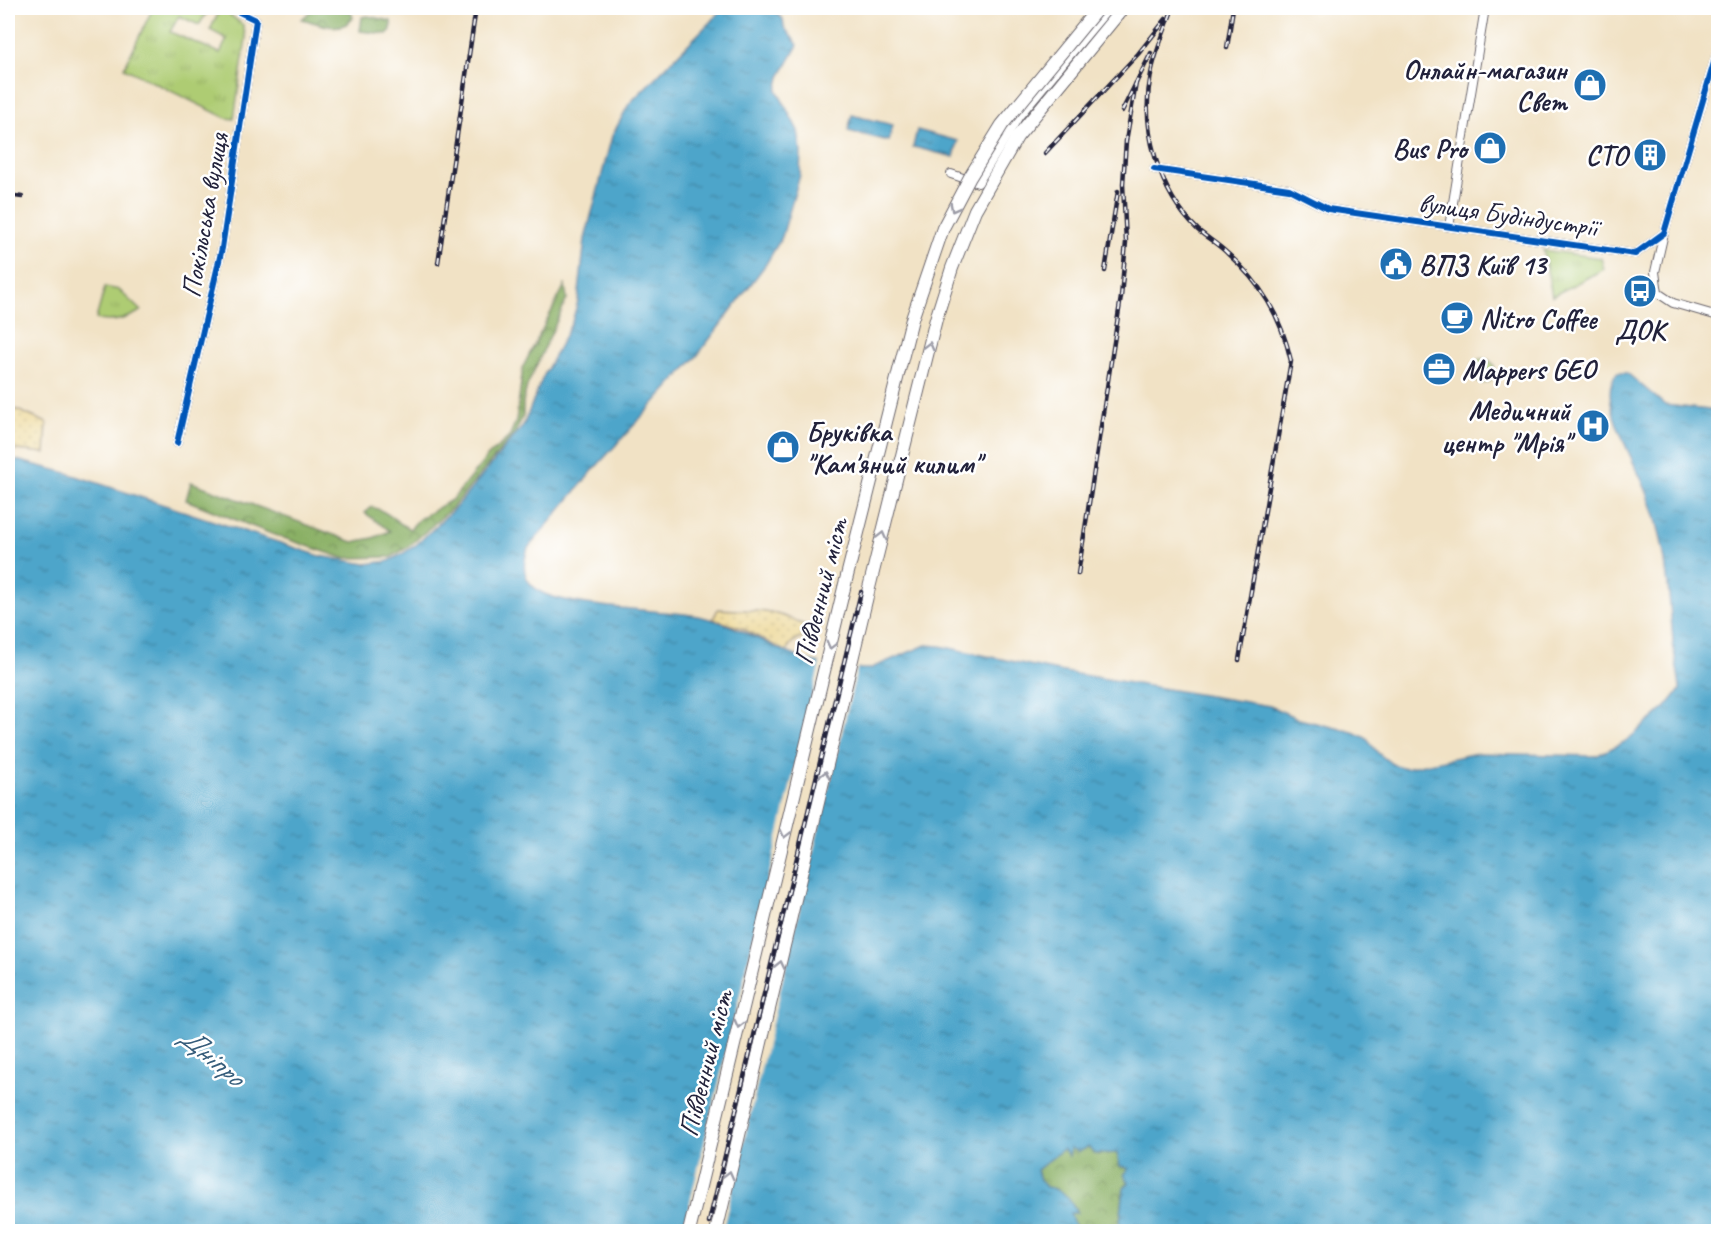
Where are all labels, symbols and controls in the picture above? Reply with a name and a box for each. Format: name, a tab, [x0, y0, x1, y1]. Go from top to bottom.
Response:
place label: Онлайн-магазин Свет	[1403, 52, 1569, 119]
shop icon: Онлайн-магазин Свет	[1572, 67, 1608, 103]
street label: Покільська вулиця	[173, 129, 236, 300]
shop icon: Bus Pro	[1472, 130, 1508, 166]
place label: Bus Pro	[1393, 131, 1470, 166]
building icon: СТО	[1632, 137, 1668, 173]
place label: СТО	[1586, 138, 1631, 173]
street label: вулиця Будіндустрії	[1416, 185, 1604, 245]
one-way arrow	[950, 201, 961, 212]
public building icon: ВПЗ Київ 13	[1378, 246, 1414, 282]
place label: ВПЗ Київ 13	[1419, 247, 1548, 282]
bus stop icon: ДОК	[1622, 273, 1658, 309]
cafe icon: Nitro Coffee	[1439, 300, 1475, 336]
place label: Nitro Coffee	[1480, 301, 1599, 336]
place label: ДОК	[1615, 312, 1669, 347]
one-way arrow	[922, 342, 935, 352]
office icon: Mappers GEO	[1421, 351, 1457, 387]
place label: Mappers GEO	[1462, 352, 1599, 387]
place label: Медичний центр "Мрія"	[1442, 393, 1576, 460]
hospital icon: Медичний центр "Мрія"	[1575, 408, 1611, 444]
place label: Бруківка "Кам'яний килим"	[806, 414, 987, 481]
shop icon: Бруківка "Кам'яний килим"	[765, 429, 801, 465]
street label: Південний міст	[785, 513, 856, 668]
one-way arrow	[875, 531, 888, 541]
one-way arrow	[825, 639, 838, 649]
one-way arrow	[817, 770, 830, 780]
one-way arrow	[779, 829, 792, 839]
one-way arrow	[772, 960, 785, 970]
street label: Південний міст	[670, 985, 741, 1140]
water label: Дніпро	[171, 1017, 256, 1097]
one-way arrow	[734, 1019, 747, 1029]
one-way arrow	[722, 1170, 735, 1180]

